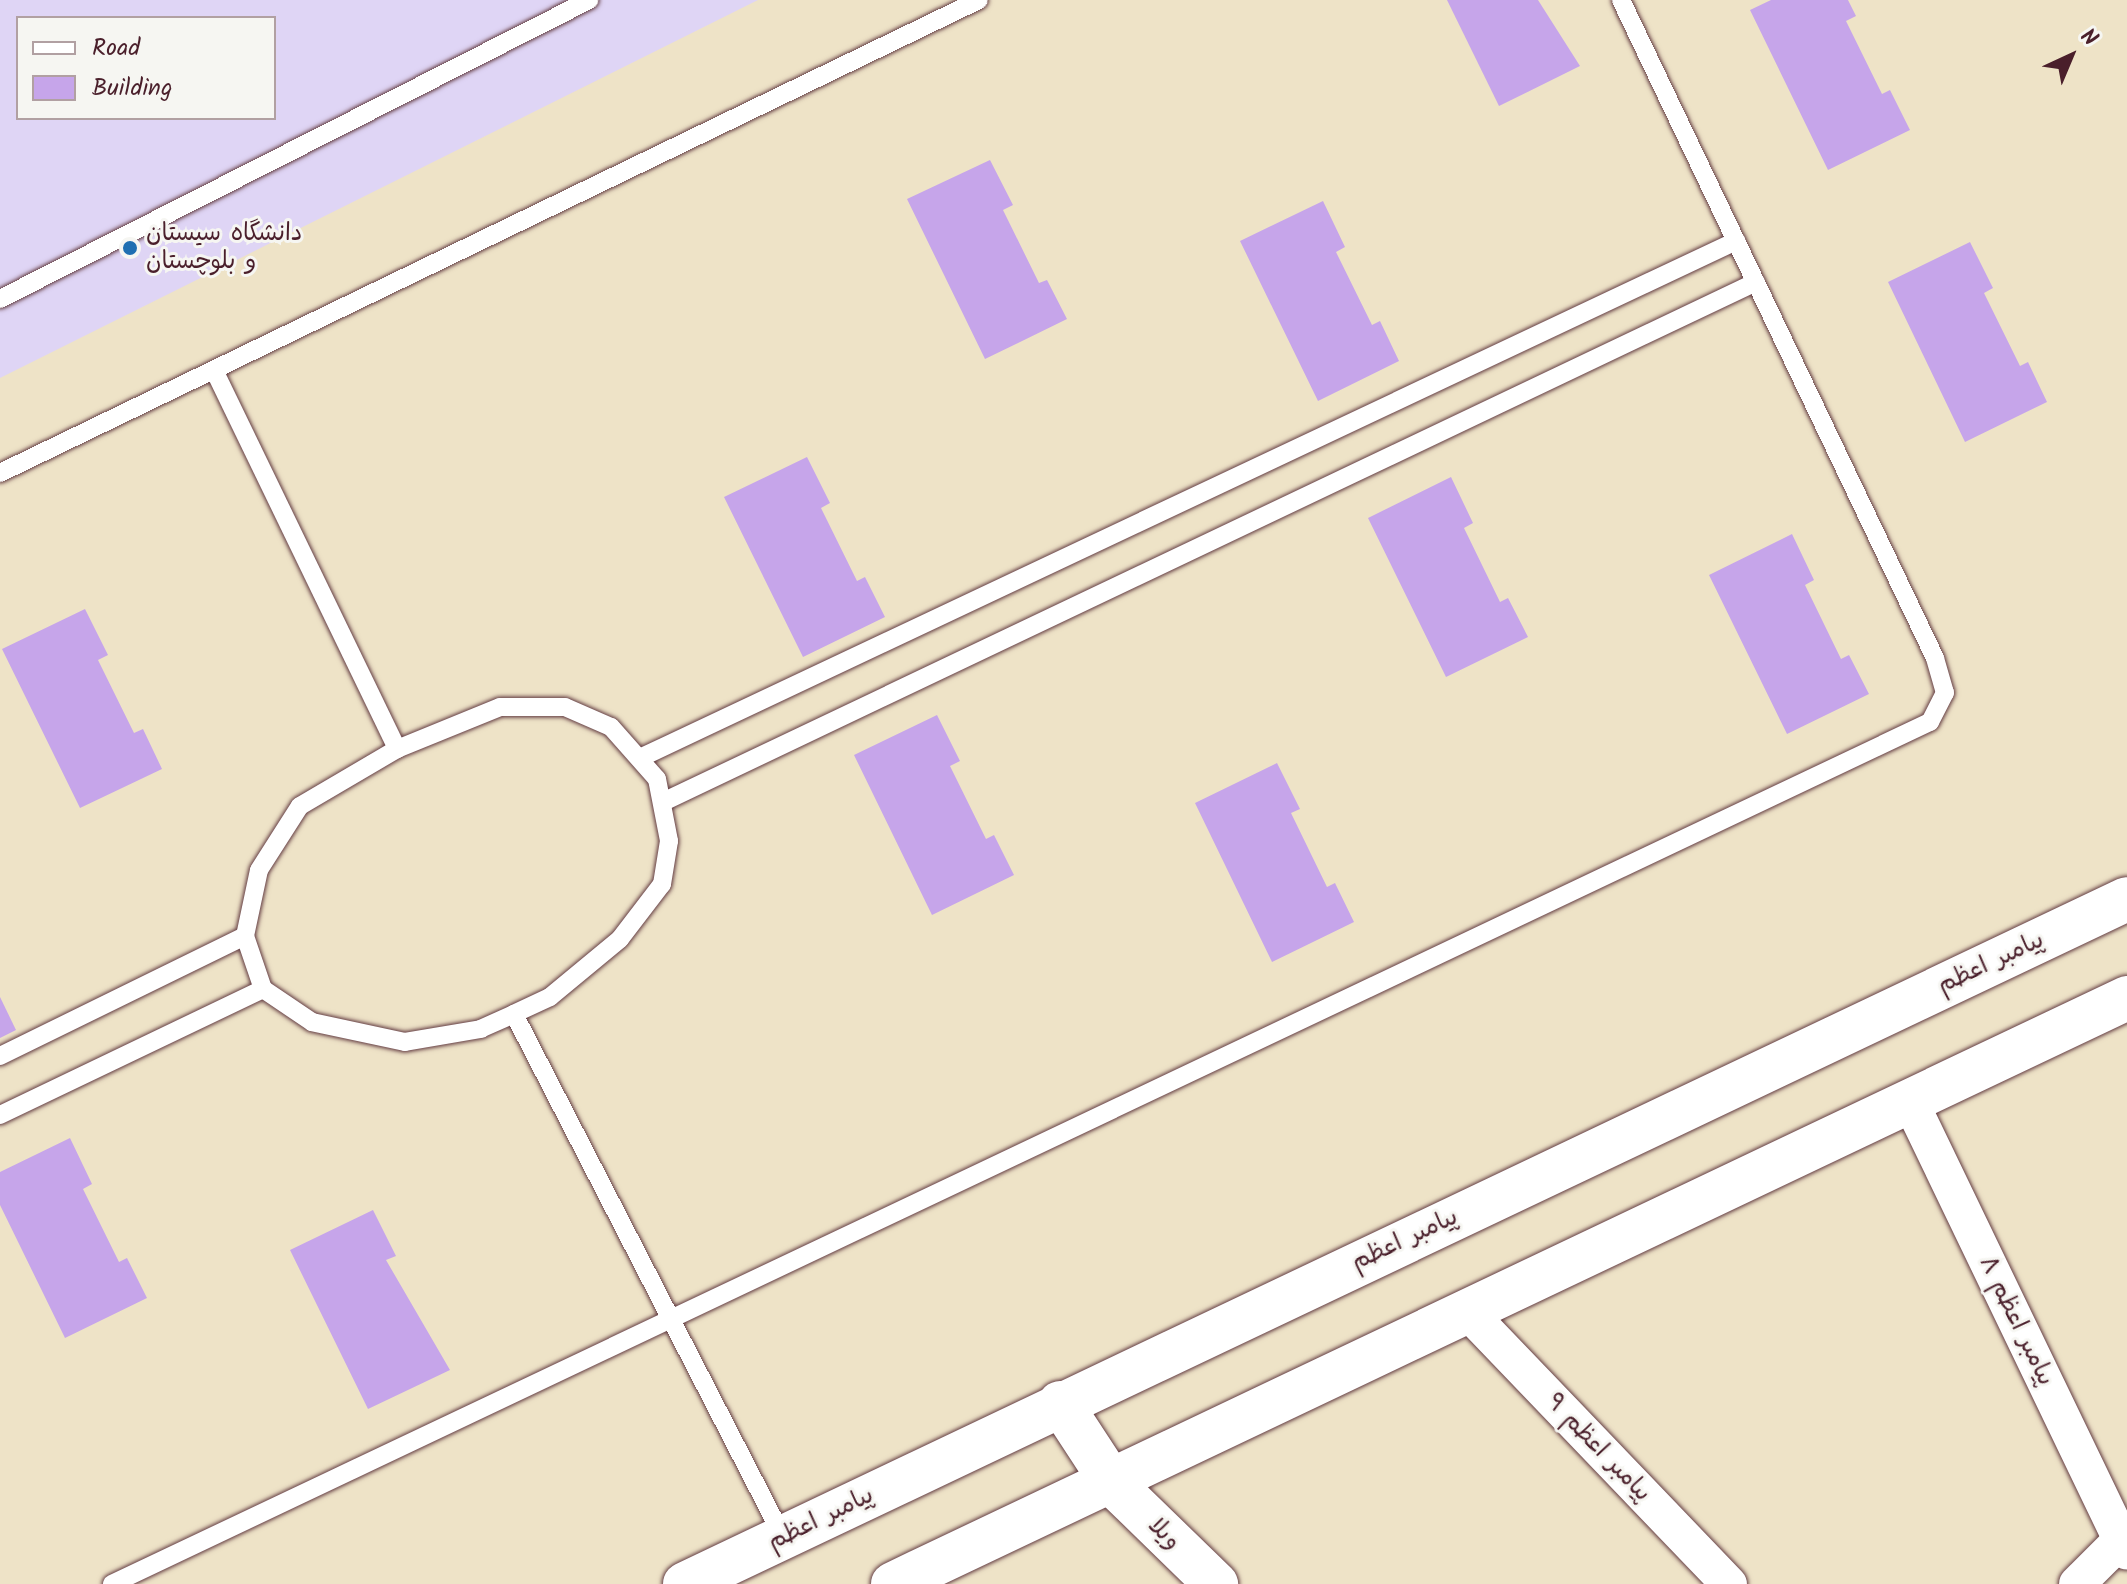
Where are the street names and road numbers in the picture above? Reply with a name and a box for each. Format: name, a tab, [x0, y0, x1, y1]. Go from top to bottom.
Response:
street label: پیامبر اعظم	[1933, 926, 2049, 1000]
street label: پیامبر اعظم	[1347, 1203, 1463, 1277]
street label: پیامبر اعظم ۸	[1972, 1252, 2060, 1390]
street label: پیامبر اعظم ۹	[1539, 1388, 1657, 1508]
street label: پیامبر اعظم	[763, 1481, 879, 1557]
street label: ویلا	[1142, 1512, 1186, 1556]

